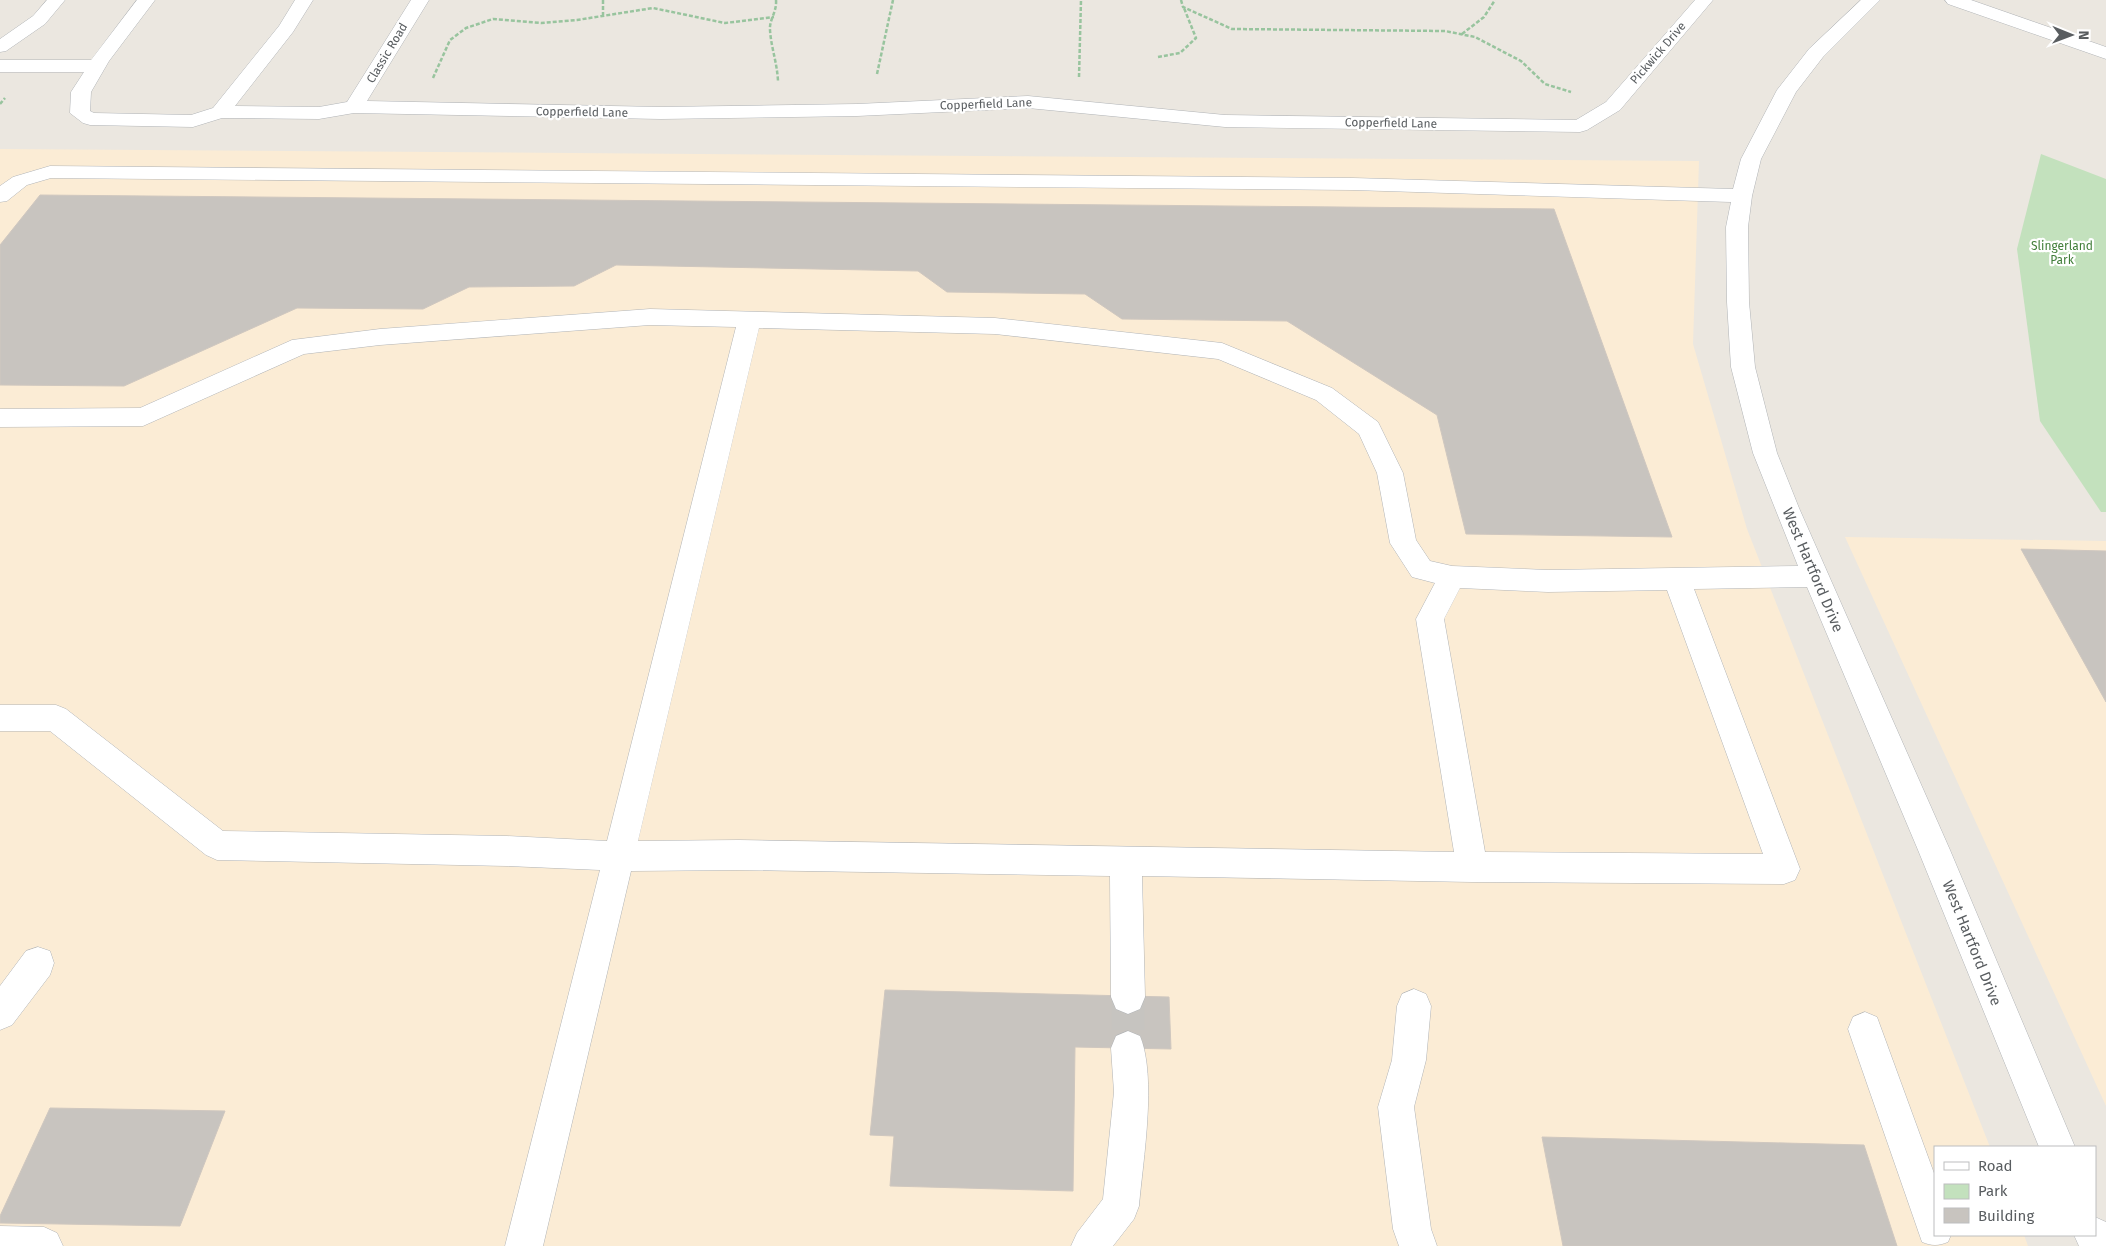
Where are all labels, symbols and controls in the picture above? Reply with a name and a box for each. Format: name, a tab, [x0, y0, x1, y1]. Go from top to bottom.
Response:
north arrow	[2046, 10, 2096, 60]
street label: Pickwick Drive	[1627, 19, 1689, 87]
street label: Classic Road	[364, 20, 410, 86]
text: N	[2075, 30, 2092, 40]
street label: Copperfield Lane	[940, 95, 1032, 113]
street label: Copperfield Lane	[536, 104, 628, 120]
street label: Copperfield Lane	[1345, 115, 1437, 131]
park label: Slingerland Park	[2031, 239, 2093, 267]
street label: West Hartford Drive	[1779, 505, 1847, 635]
street label: West Hartford Drive	[1939, 878, 2005, 1008]
legend	[1934, 1146, 2096, 1236]
text: Road	[1978, 1157, 2013, 1175]
text: Park	[1978, 1182, 2008, 1200]
text: Building	[1978, 1207, 2034, 1225]

